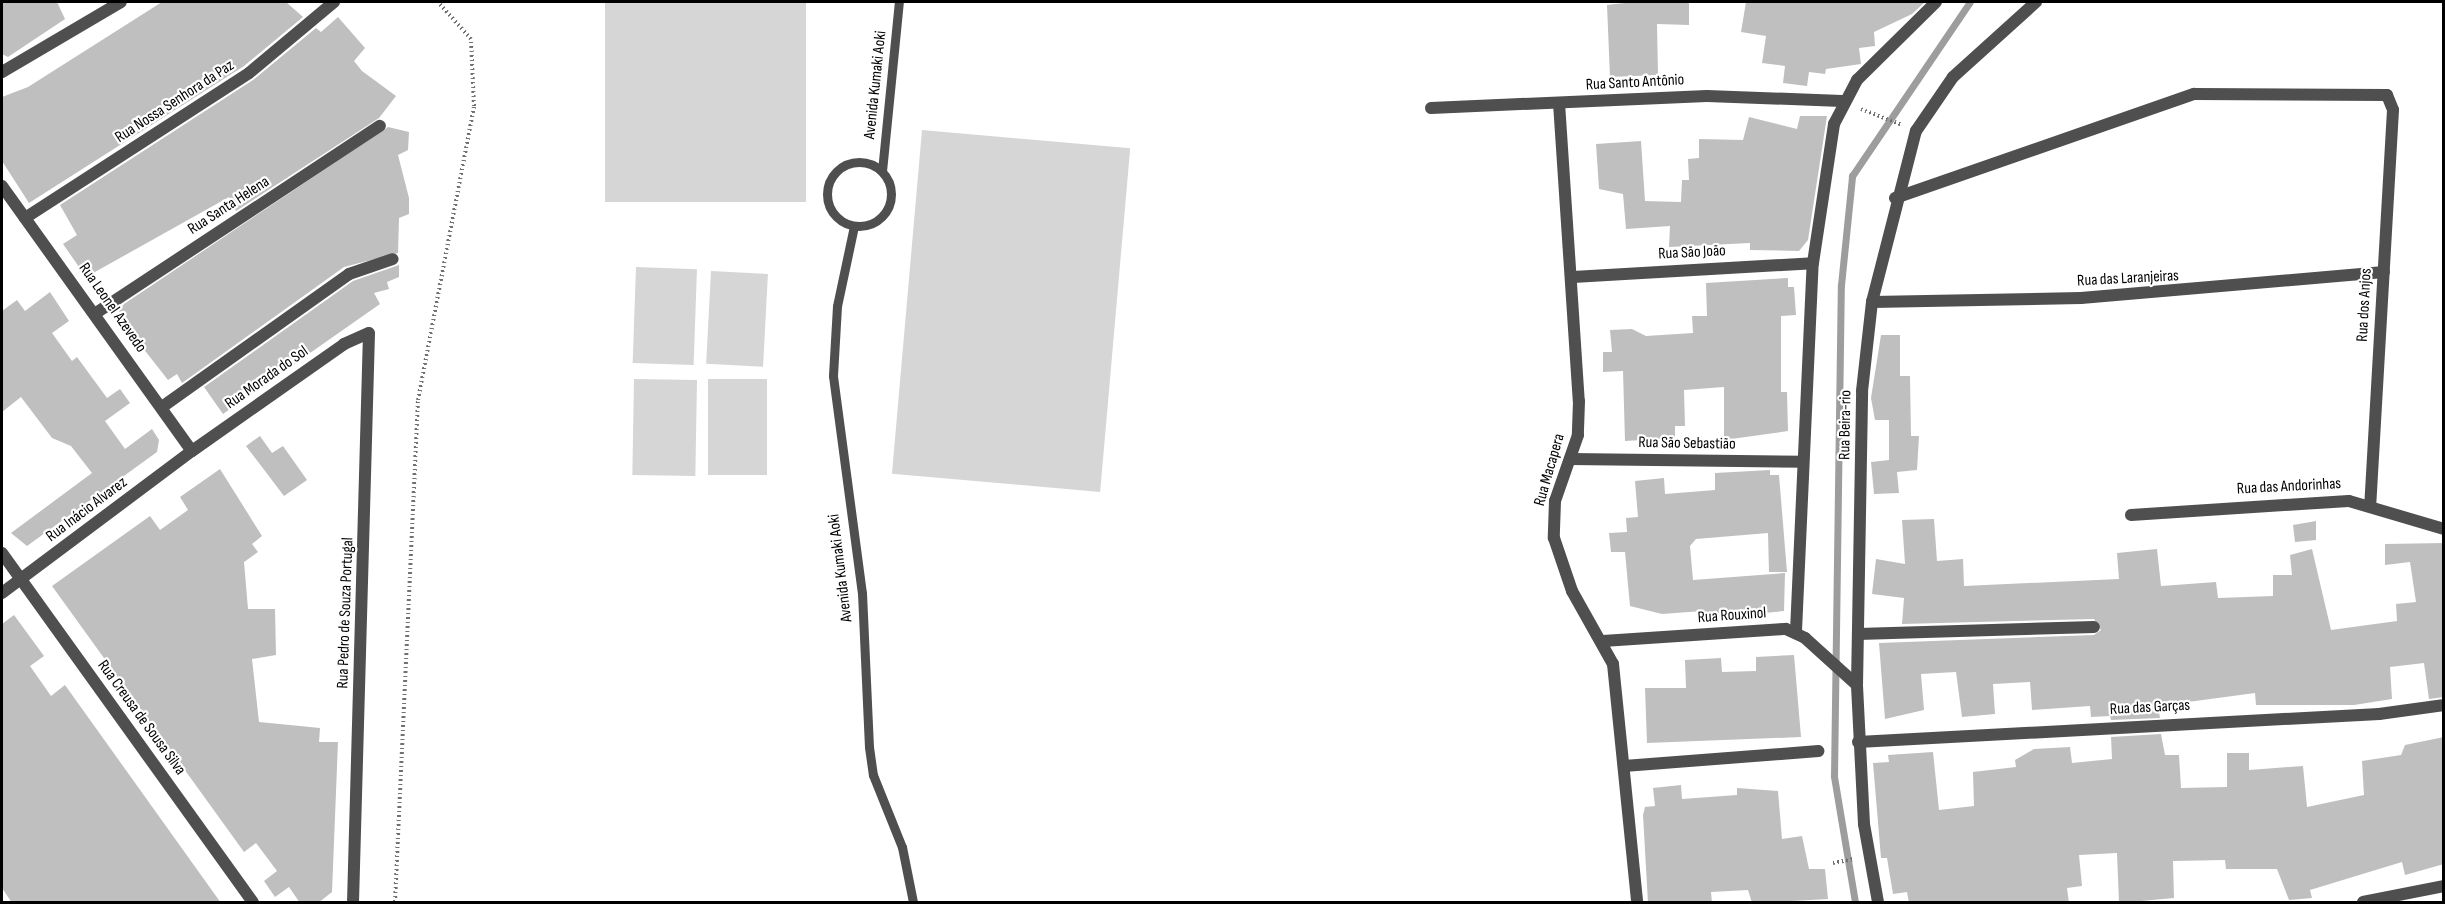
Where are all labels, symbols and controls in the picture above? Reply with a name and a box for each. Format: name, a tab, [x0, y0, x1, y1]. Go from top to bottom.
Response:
street label: Avenida Kumaki Aoki	[861, 30, 891, 140]
street label: Rua Nossa Senhora da Paz	[112, 56, 238, 148]
street label: Rua Santo Antônio	[1585, 71, 1685, 95]
street label: Rua Santa Helena	[185, 173, 273, 239]
street label: Rua São João	[1658, 242, 1726, 264]
street label: Rua Leonel Azevedo	[74, 259, 150, 357]
street label: Rua das Laranjeiras	[2077, 267, 2179, 291]
street label: Rua dos Anjos	[2353, 268, 2377, 342]
street label: Rua Morada do Sol	[222, 342, 312, 414]
street label: Rua Beira-rio	[1836, 390, 1856, 460]
street label: Rua Macapera	[1531, 432, 1569, 508]
street label: Rua São Sebastião	[1638, 434, 1736, 454]
street label: Rua Inácio Alvarez	[43, 473, 131, 547]
street label: Rua das Andorinhas	[2236, 475, 2342, 499]
street label: Avenida Kumaki Aoki	[825, 513, 857, 623]
street label: Rua Pedro de Souza Portugal	[334, 537, 358, 689]
street label: Rua Rouxinol	[1697, 604, 1767, 628]
street label: Rua Creusa de Sousa Silva	[93, 657, 189, 779]
street label: Rua das Garças	[2109, 696, 2191, 720]

